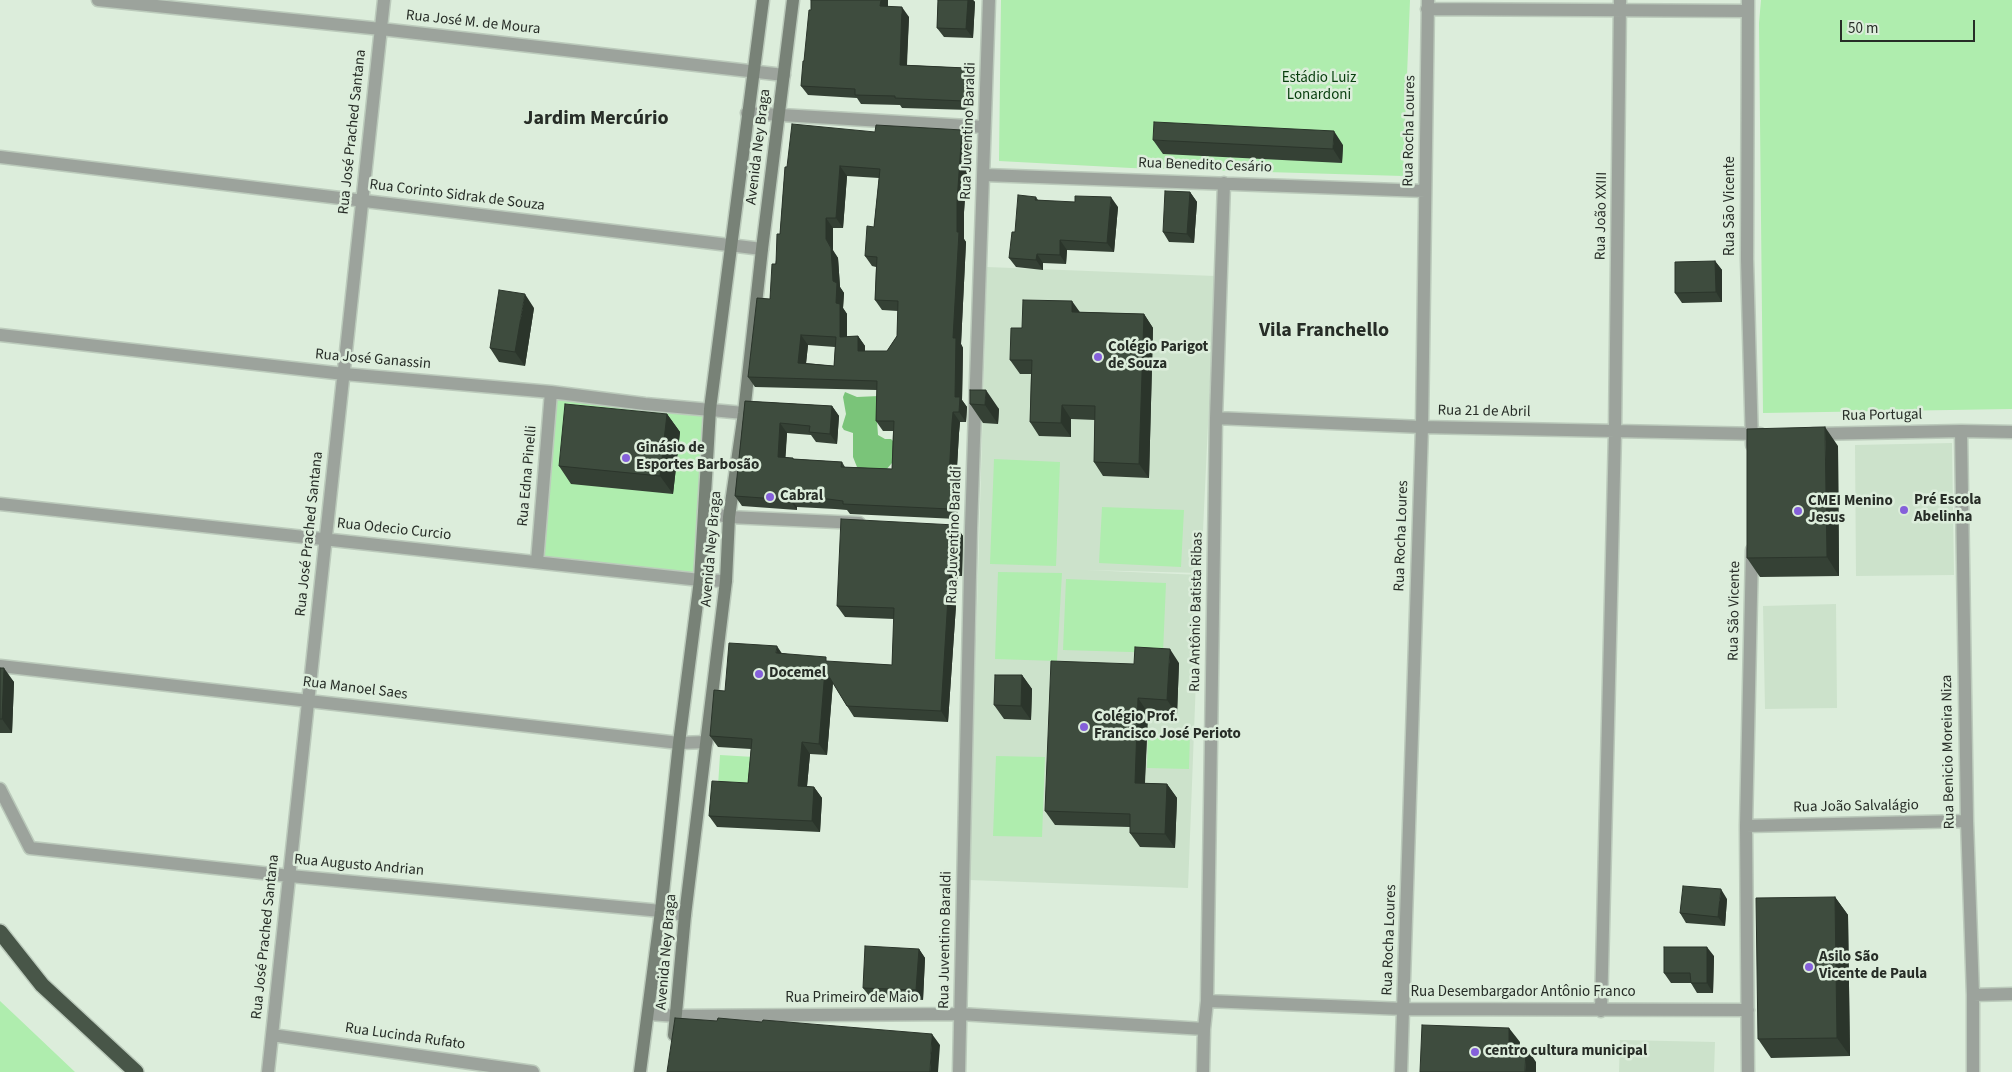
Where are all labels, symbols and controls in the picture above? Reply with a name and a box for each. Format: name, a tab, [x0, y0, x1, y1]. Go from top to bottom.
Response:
street label: Rua José M. de Moura	[405, 7, 541, 39]
scale bar	[1842, 10, 1977, 42]
text: 50 m	[1848, 18, 1878, 39]
street label: Rua José Prached Santana	[335, 49, 371, 215]
street label: Rua Juventino Baraldi	[958, 62, 980, 200]
park label: Estádio Luiz Lonardoni	[1282, 70, 1356, 105]
street label: Rua Rocha Loures	[1400, 75, 1420, 187]
street label: Avenida Ney Braga	[743, 88, 775, 206]
district label: Jardim Mercúrio	[523, 108, 669, 132]
street label: Rua Benedito Cesário	[1138, 155, 1272, 177]
street label: Rua São Vicente	[1722, 156, 1740, 256]
street label: Rua João XXIII	[1592, 172, 1612, 260]
street label: Rua Corinto Sidrak de Souza	[368, 176, 546, 216]
district label: Vila Franchello	[1259, 320, 1389, 344]
place label: Colégio Parigot de Souza	[1108, 339, 1208, 374]
street label: Rua José Ganassin	[314, 346, 432, 374]
marker: Colégio Parigot de Souza	[1092, 351, 1104, 363]
street label: Rua 21 de Abril	[1437, 402, 1531, 422]
street label: Rua Portugal	[1842, 406, 1922, 426]
street label: Rua Edna Pinelli	[515, 425, 541, 527]
place label: Ginásio de Esportes Barbosão	[636, 440, 759, 475]
street label: Rua José Prached Santana	[292, 451, 328, 617]
marker: Ginásio de Esportes Barbosão	[620, 452, 632, 464]
street label: Rua Juventino Baraldi	[944, 466, 966, 604]
street label: Rua Rocha Loures	[1391, 480, 1413, 592]
place label: Cabral	[780, 488, 823, 506]
street label: Avenida Ney Braga	[698, 490, 726, 608]
marker: Cabral	[764, 491, 776, 503]
place label: Pré Escola Abelinha	[1914, 492, 1982, 527]
place label: CMEI Menino Jesus	[1808, 493, 1893, 528]
marker: Pré Escola Abelinha	[1898, 504, 1910, 516]
marker: CMEI Menino Jesus	[1792, 505, 1804, 517]
street label: Rua Odecio Curcio	[336, 515, 452, 545]
street label: Rua Antônio Batista Ribas	[1187, 532, 1207, 692]
street label: Rua São Vicente	[1725, 561, 1745, 661]
place label: Docemel	[769, 665, 826, 683]
marker: Docemel	[753, 668, 765, 680]
street label: Rua Manoel Saes	[301, 674, 409, 704]
street label: Rua Benicio Moreira Niza	[1939, 675, 1959, 829]
place label: Colégio Prof. Francisco José Perioto	[1094, 709, 1241, 744]
marker: Colégio Prof. Francisco José Perioto	[1078, 721, 1090, 733]
street label: Rua João Salvalágio	[1793, 797, 1919, 817]
street label: Rua Augusto Andrian	[293, 851, 425, 881]
street label: Rua José Prached Santana	[248, 854, 284, 1020]
street label: Rua Juventino Baraldi	[936, 871, 956, 1009]
street label: Rua Rocha Loures	[1379, 884, 1401, 996]
street label: Avenida Ney Braga	[653, 893, 681, 1011]
place label: Asilo São Vicente de Paula	[1819, 949, 1927, 984]
marker: Asilo São Vicente de Paula	[1803, 961, 1815, 973]
street label: Rua Desembargador Antônio Franco	[1410, 984, 1636, 1002]
street label: Rua Primeiro de Maio	[785, 990, 919, 1008]
street label: Rua Lucinda Rufato	[344, 1020, 466, 1054]
place label: centro cultura municipal	[1485, 1043, 1647, 1061]
marker: centro cultura municipal	[1469, 1046, 1481, 1058]

